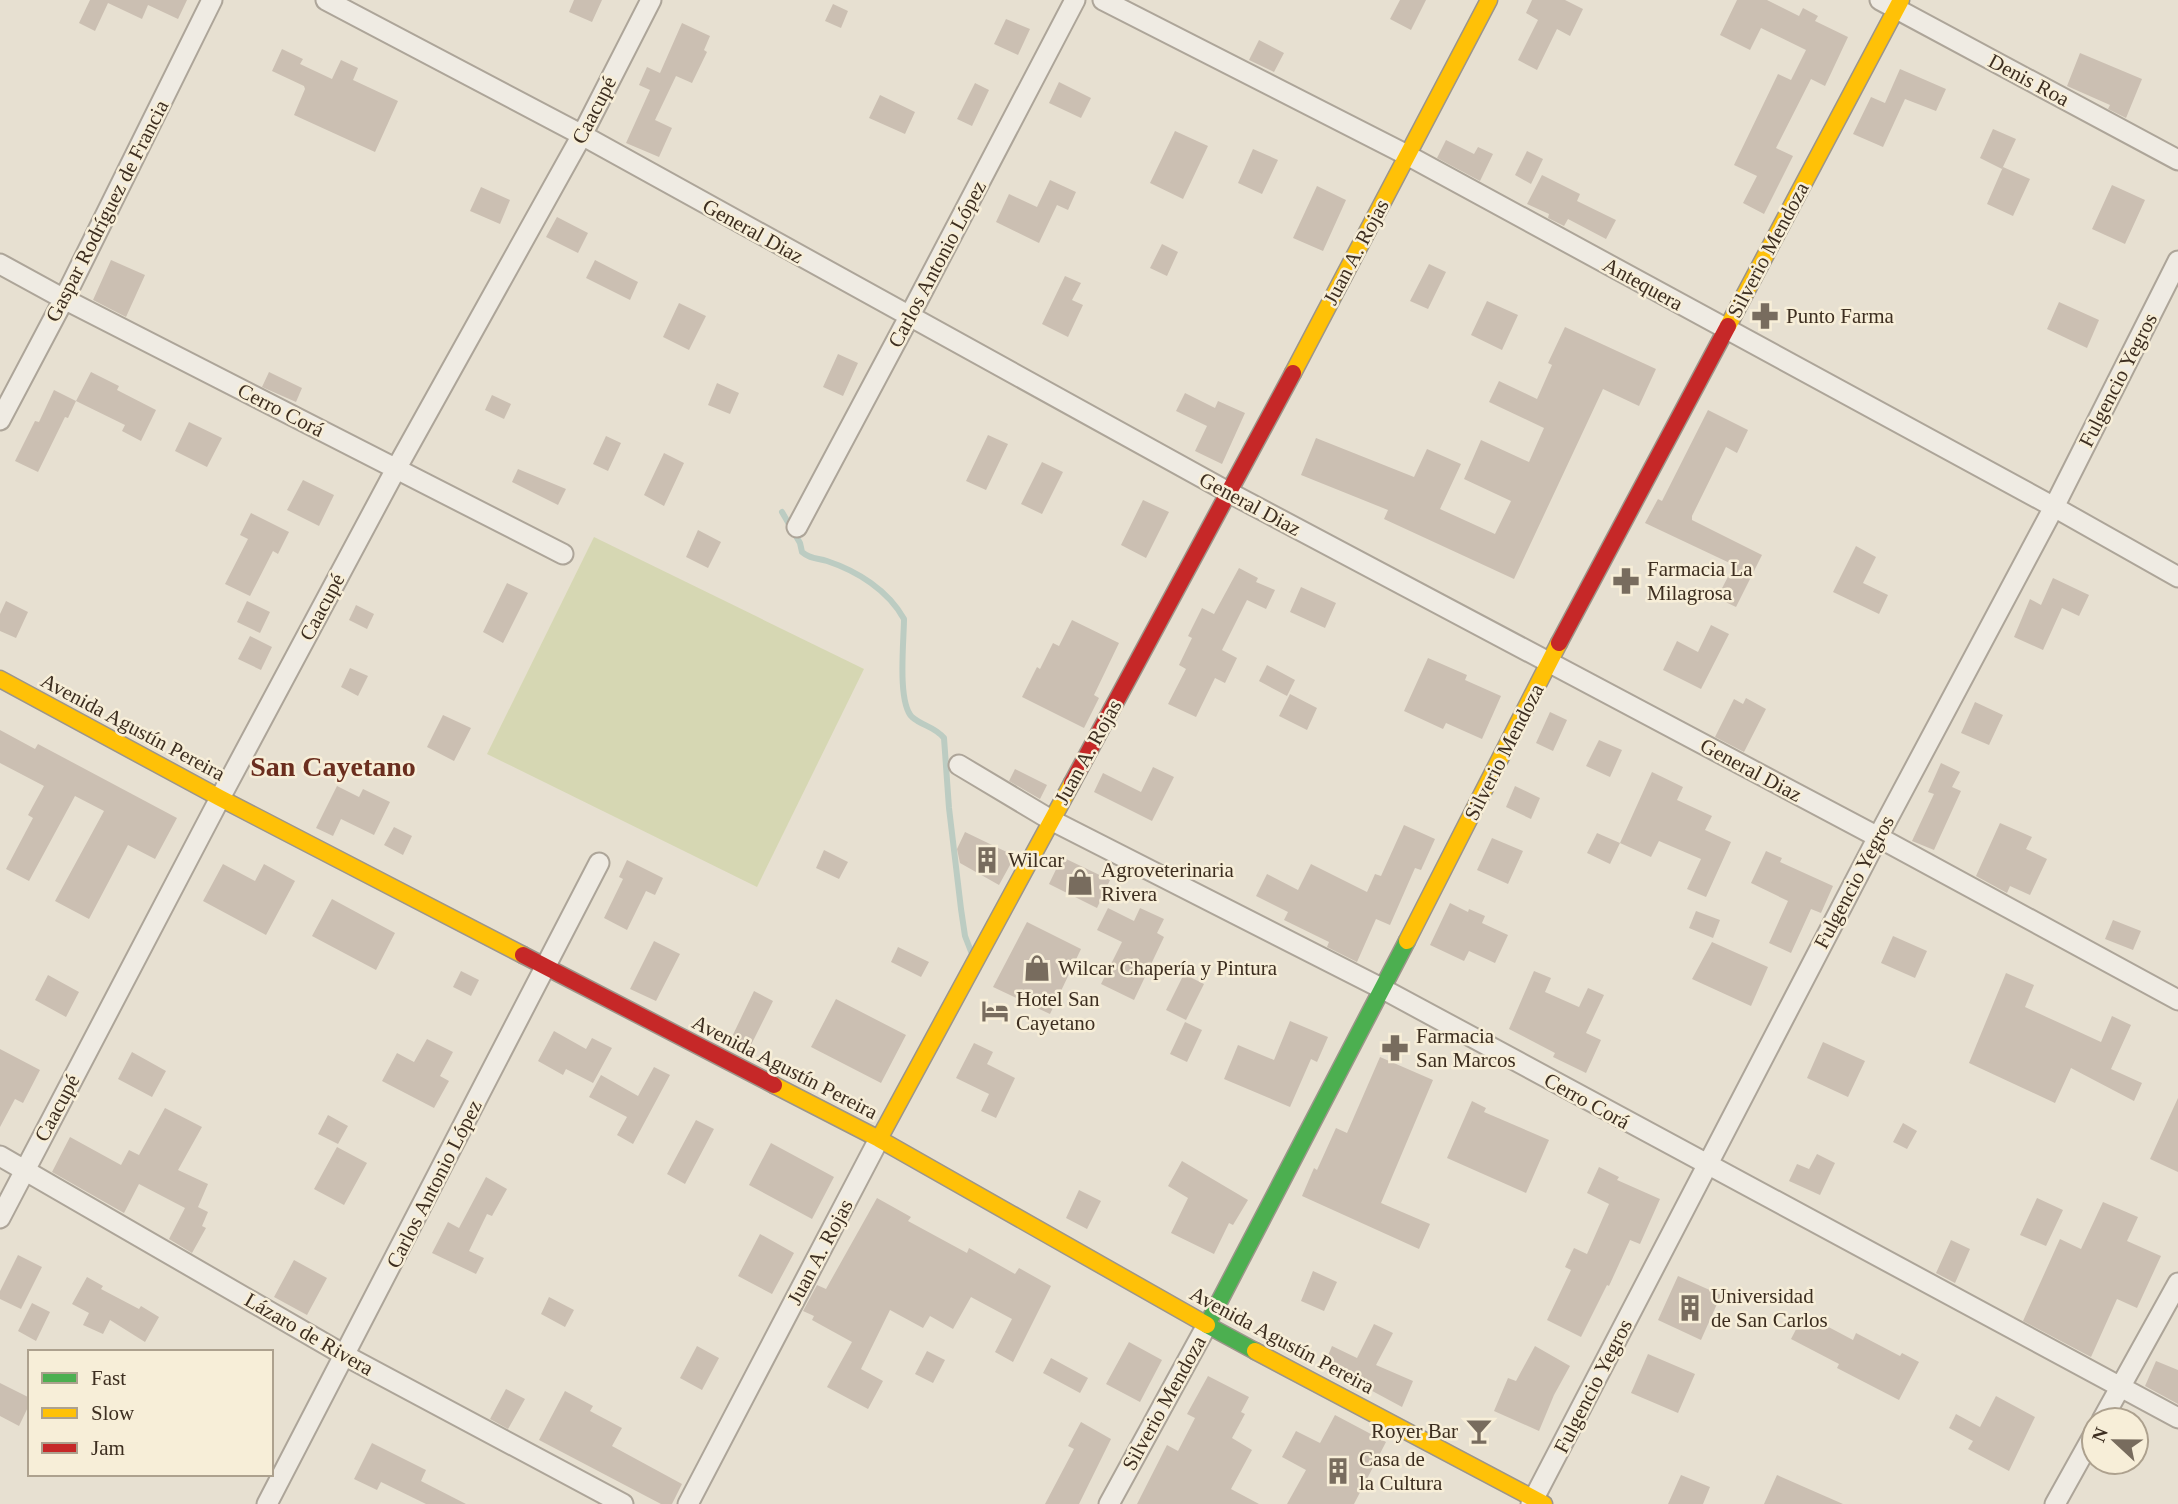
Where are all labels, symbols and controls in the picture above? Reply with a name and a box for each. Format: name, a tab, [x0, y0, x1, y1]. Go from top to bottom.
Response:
street label: Denis Roa	[1984, 49, 2074, 112]
street label: Caacupé	[567, 72, 621, 148]
street label: Gaspar Rodríguez de Francia	[41, 96, 174, 326]
street label: Carlos Antonio López	[883, 176, 991, 352]
street label: Silverio Mendoza	[1722, 178, 1814, 322]
street label: General Diaz	[698, 194, 808, 268]
street label: Juan A. Rojas	[1318, 195, 1394, 309]
street label: Antequera	[1599, 252, 1688, 316]
pharmacy icon: Punto Farma	[1750, 301, 1780, 331]
place label: Punto Farma	[1786, 304, 1895, 328]
street label: Fulgencio Yegros	[2074, 309, 2162, 451]
street label: Cerro Corá	[234, 378, 329, 442]
street label: General Diaz	[1195, 467, 1305, 541]
place label: Farmacia La Milagrosa	[1647, 557, 1753, 605]
pharmacy icon: Farmacia La Milagrosa	[1611, 566, 1641, 596]
street label: Caacupé	[294, 569, 350, 645]
street label: Avenida Agustín Pereira	[37, 668, 230, 786]
street label: Silverio Mendoza	[1459, 679, 1549, 824]
street label: Juan A. Rojas	[1049, 695, 1127, 809]
street label: General Diaz	[1696, 733, 1806, 807]
district label: San Cayetano	[250, 751, 416, 782]
street label: Fulgencio Yegros	[1809, 811, 1899, 953]
building icon: Wilcar	[972, 845, 1002, 875]
place label: Wilcar	[1008, 848, 1064, 872]
place label: Agroveterinaria Rivera	[1101, 858, 1235, 906]
shop icon: Agroveterinaria Rivera	[1065, 867, 1095, 897]
shop icon: Wilcar Chapería y Pintura	[1022, 953, 1052, 983]
place label: Wilcar Chapería y Pintura	[1058, 956, 1278, 980]
place label: Hotel San Cayetano	[1016, 987, 1100, 1035]
hotel icon: Hotel San Cayetano	[980, 996, 1010, 1026]
street label: Avenida Agustín Pereira	[688, 1010, 882, 1125]
place label: Farmacia San Marcos	[1416, 1024, 1516, 1072]
pharmacy icon: Farmacia San Marcos	[1380, 1033, 1410, 1063]
street label: Cerro Corá	[1540, 1068, 1634, 1135]
street label: Caacupé	[29, 1070, 85, 1146]
street label: Carlos Antonio López	[381, 1096, 487, 1272]
street label: Juan A. Rojas	[782, 1195, 858, 1309]
street label: Avenida Agustín Pereira	[1186, 1281, 1379, 1399]
place label: Universidad de San Carlos	[1711, 1284, 1828, 1332]
street label: Lázaro de Rivera	[240, 1287, 378, 1381]
building icon: Universidad de San Carlos	[1675, 1293, 1705, 1323]
street label: Fulgencio Yegros	[1549, 1315, 1637, 1457]
street label: Silverio Mendoza	[1117, 1331, 1211, 1474]
legend	[28, 1350, 273, 1476]
text: Fast	[91, 1366, 126, 1390]
text: Slow	[91, 1401, 135, 1425]
north arrow	[2080, 1406, 2150, 1476]
bar icon: Royer Bar	[1464, 1416, 1494, 1446]
place label: Royer Bar	[1371, 1419, 1458, 1443]
text: N	[2087, 1424, 2112, 1445]
text: Jam	[91, 1436, 125, 1460]
place label: Casa de la Cultura	[1359, 1447, 1443, 1495]
building icon: Casa de la Cultura	[1323, 1456, 1353, 1486]

